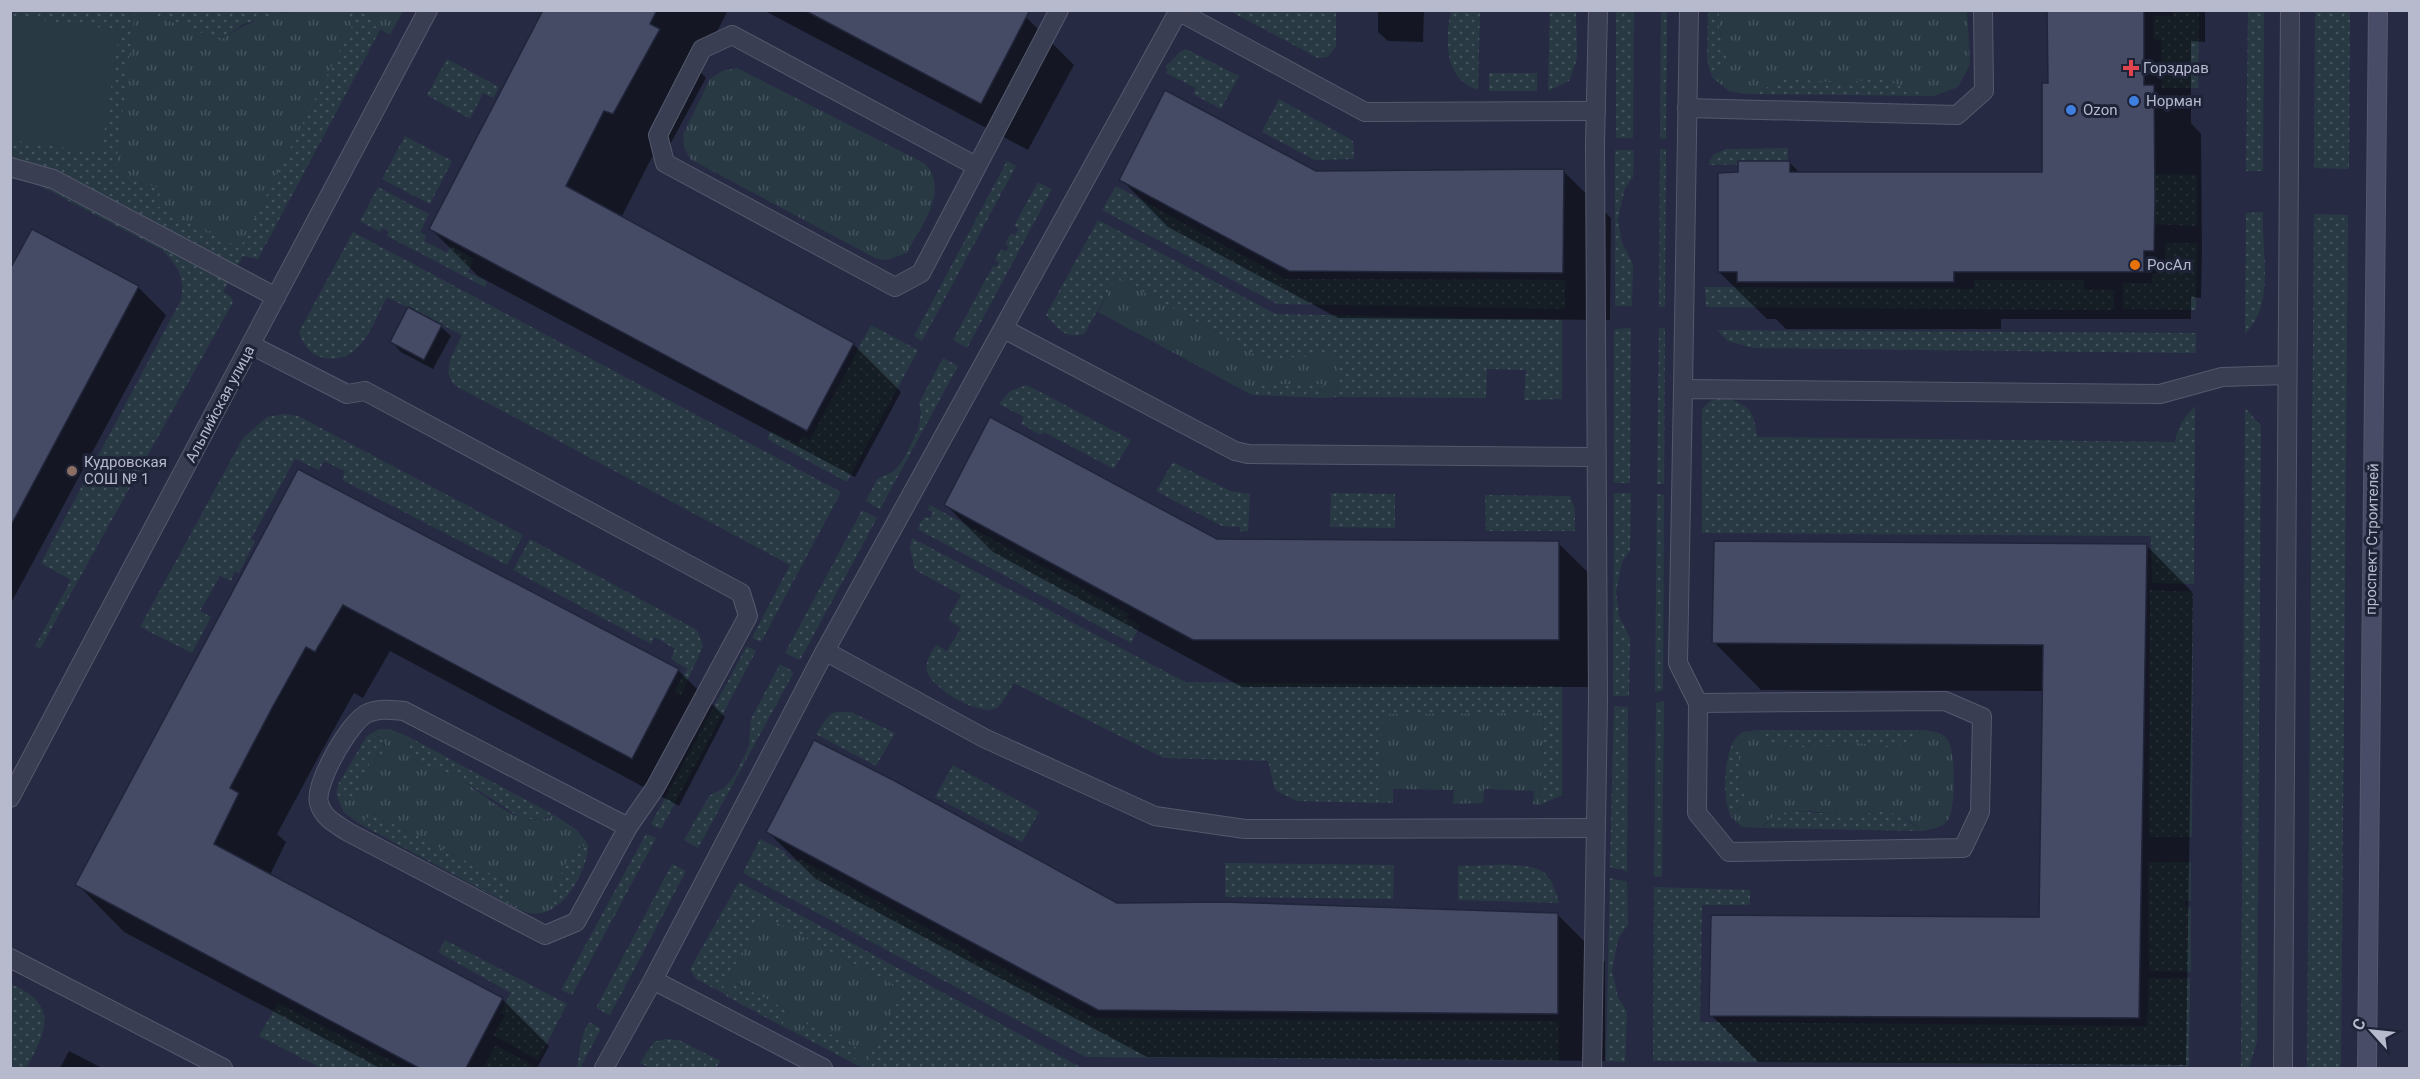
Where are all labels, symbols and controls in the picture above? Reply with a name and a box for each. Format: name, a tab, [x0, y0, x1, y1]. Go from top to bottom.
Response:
place label: Горздрав	[2143, 59, 2209, 77]
marker: Горздрав	[2124, 61, 2138, 75]
place label: Норман	[2146, 92, 2202, 110]
marker: Норман	[2127, 94, 2141, 108]
place label: Ozon	[2083, 101, 2117, 119]
marker: Ozon	[2064, 103, 2078, 117]
place label: РосАл	[2147, 256, 2191, 274]
marker: РосАл	[2128, 258, 2142, 272]
street label: Альпийская улица	[182, 342, 258, 466]
place label: Кудровская СОШ № 1	[84, 453, 167, 488]
street label: проспект Строителей	[2362, 463, 2382, 615]
marker: Кудровская СОШ № 1	[65, 464, 79, 478]
north arrow	[2342, 1001, 2402, 1061]
text: С	[2348, 1015, 2370, 1033]

